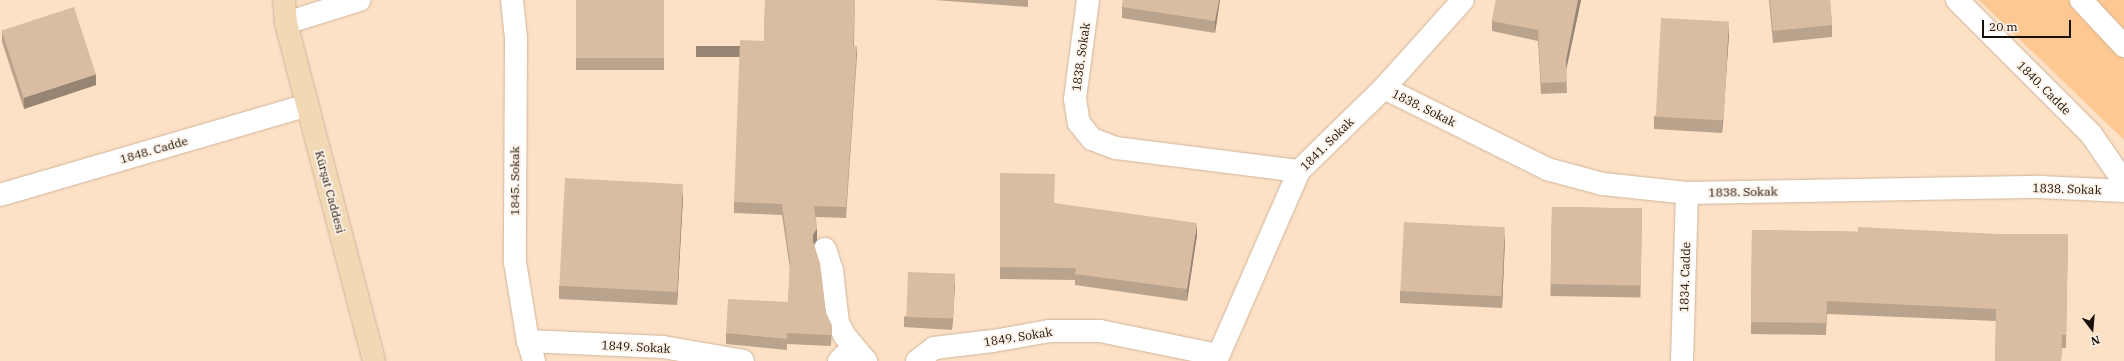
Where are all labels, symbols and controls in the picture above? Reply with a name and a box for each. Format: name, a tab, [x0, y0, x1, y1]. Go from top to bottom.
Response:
scale bar	[1984, 12, 2073, 38]
text: 20 m	[1989, 19, 2018, 34]
street label: 1838. Sokak	[1069, 22, 1093, 92]
street label: 1840. Cadde	[2014, 58, 2074, 118]
street label: 1838. Sokak	[1390, 86, 1458, 130]
street label: 1841. Sokak	[1297, 114, 1357, 174]
street label: 1848. Cadde	[118, 133, 190, 167]
street label: 1845. Sokak	[508, 146, 522, 216]
street label: Kürşat Caddesi	[312, 149, 348, 235]
street label: 1838. Sokak	[2032, 181, 2102, 197]
street label: 1838. Sokak	[1708, 184, 1778, 200]
street label: 1834. Cadde	[1677, 242, 1693, 312]
north arrow	[2072, 309, 2112, 349]
street label: 1849. Sokak	[983, 324, 1053, 350]
text: N	[2089, 333, 2101, 348]
street label: 1849. Sokak	[601, 338, 671, 356]

